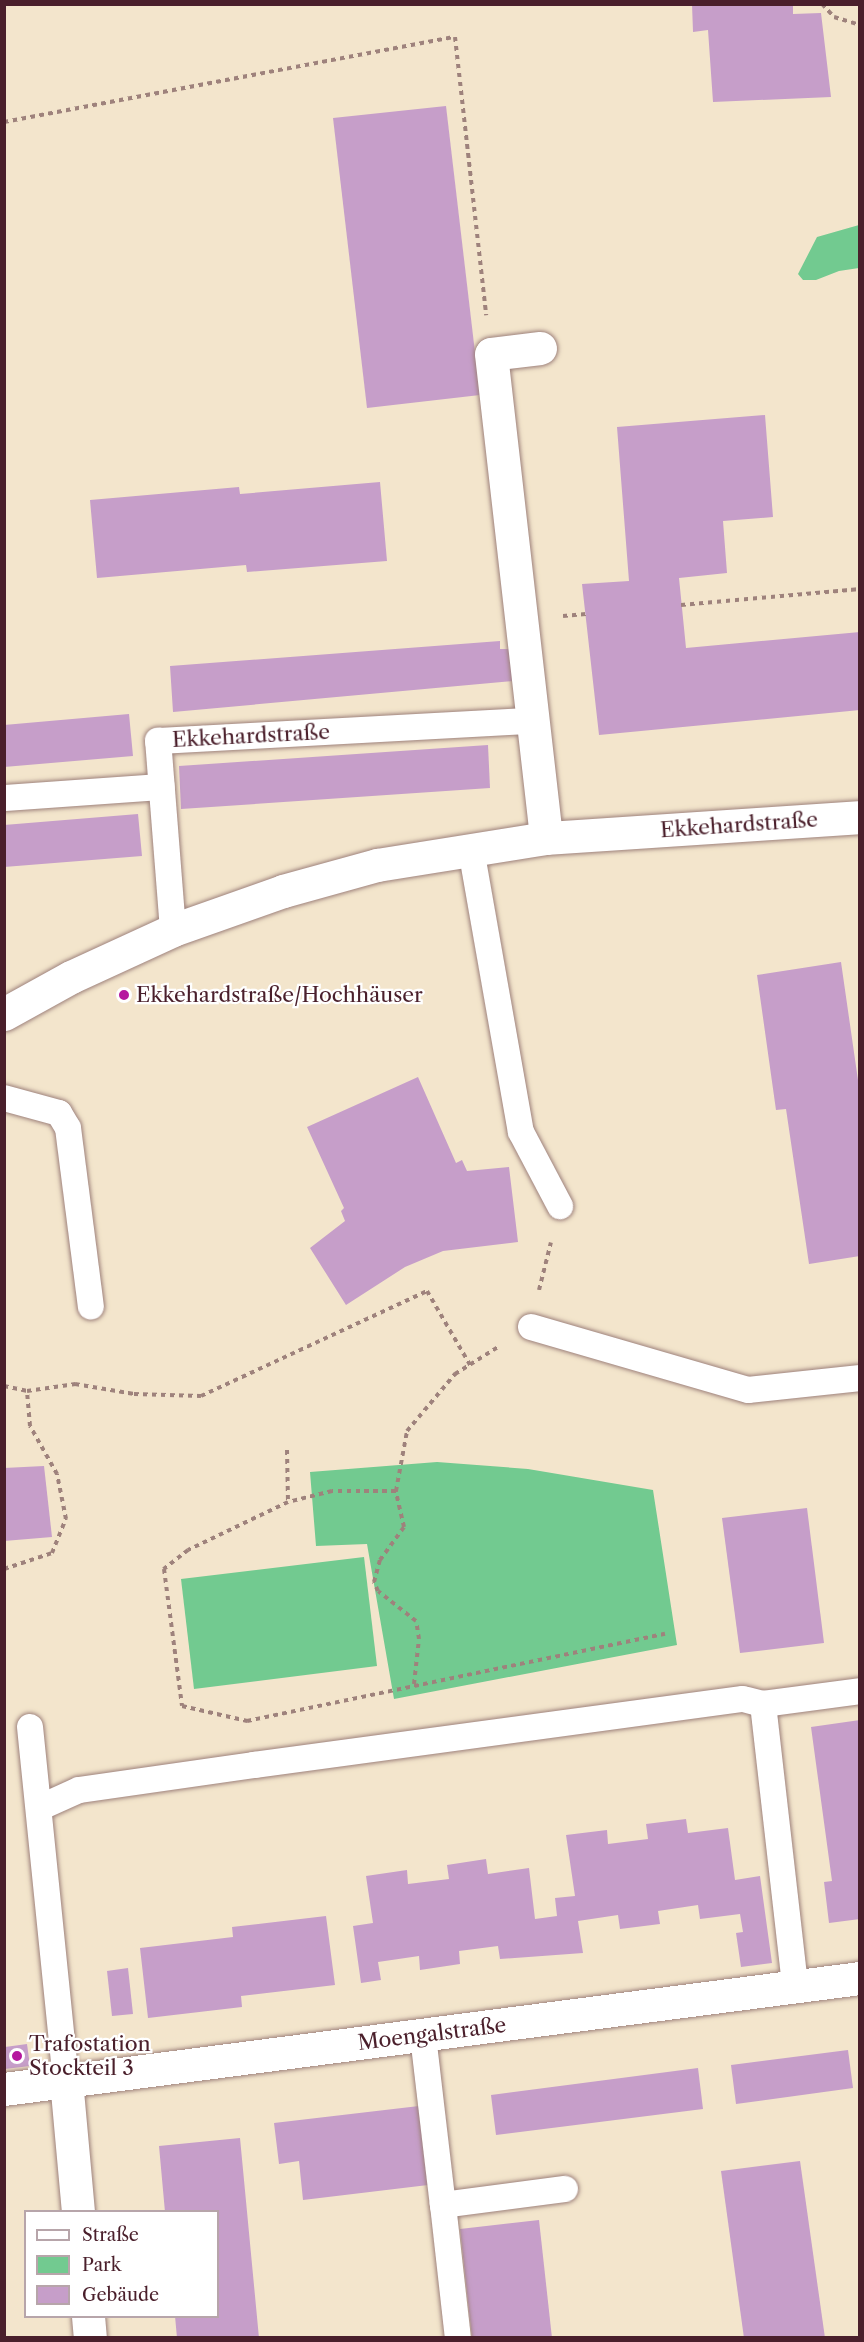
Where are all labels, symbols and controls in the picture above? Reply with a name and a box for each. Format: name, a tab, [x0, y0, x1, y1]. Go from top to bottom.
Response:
street label: Ekkehardstraße	[171, 719, 331, 753]
street label: Ekkehardstraße	[659, 807, 819, 843]
place label: Ekkehardstraße/Hochhäuser	[136, 982, 423, 1008]
marker: Ekkehardstraße/Hochhäuser	[117, 988, 131, 1002]
street label: Moengalstraße	[356, 2012, 508, 2056]
place label: Trafostation Stockteil 3	[29, 2031, 151, 2081]
marker: Trafostation Stockteil 3	[10, 2049, 24, 2063]
legend	[24, 2210, 219, 2318]
text: Straße	[82, 2224, 139, 2246]
text: Park	[82, 2254, 121, 2276]
text: Gebäude	[82, 2284, 159, 2306]

